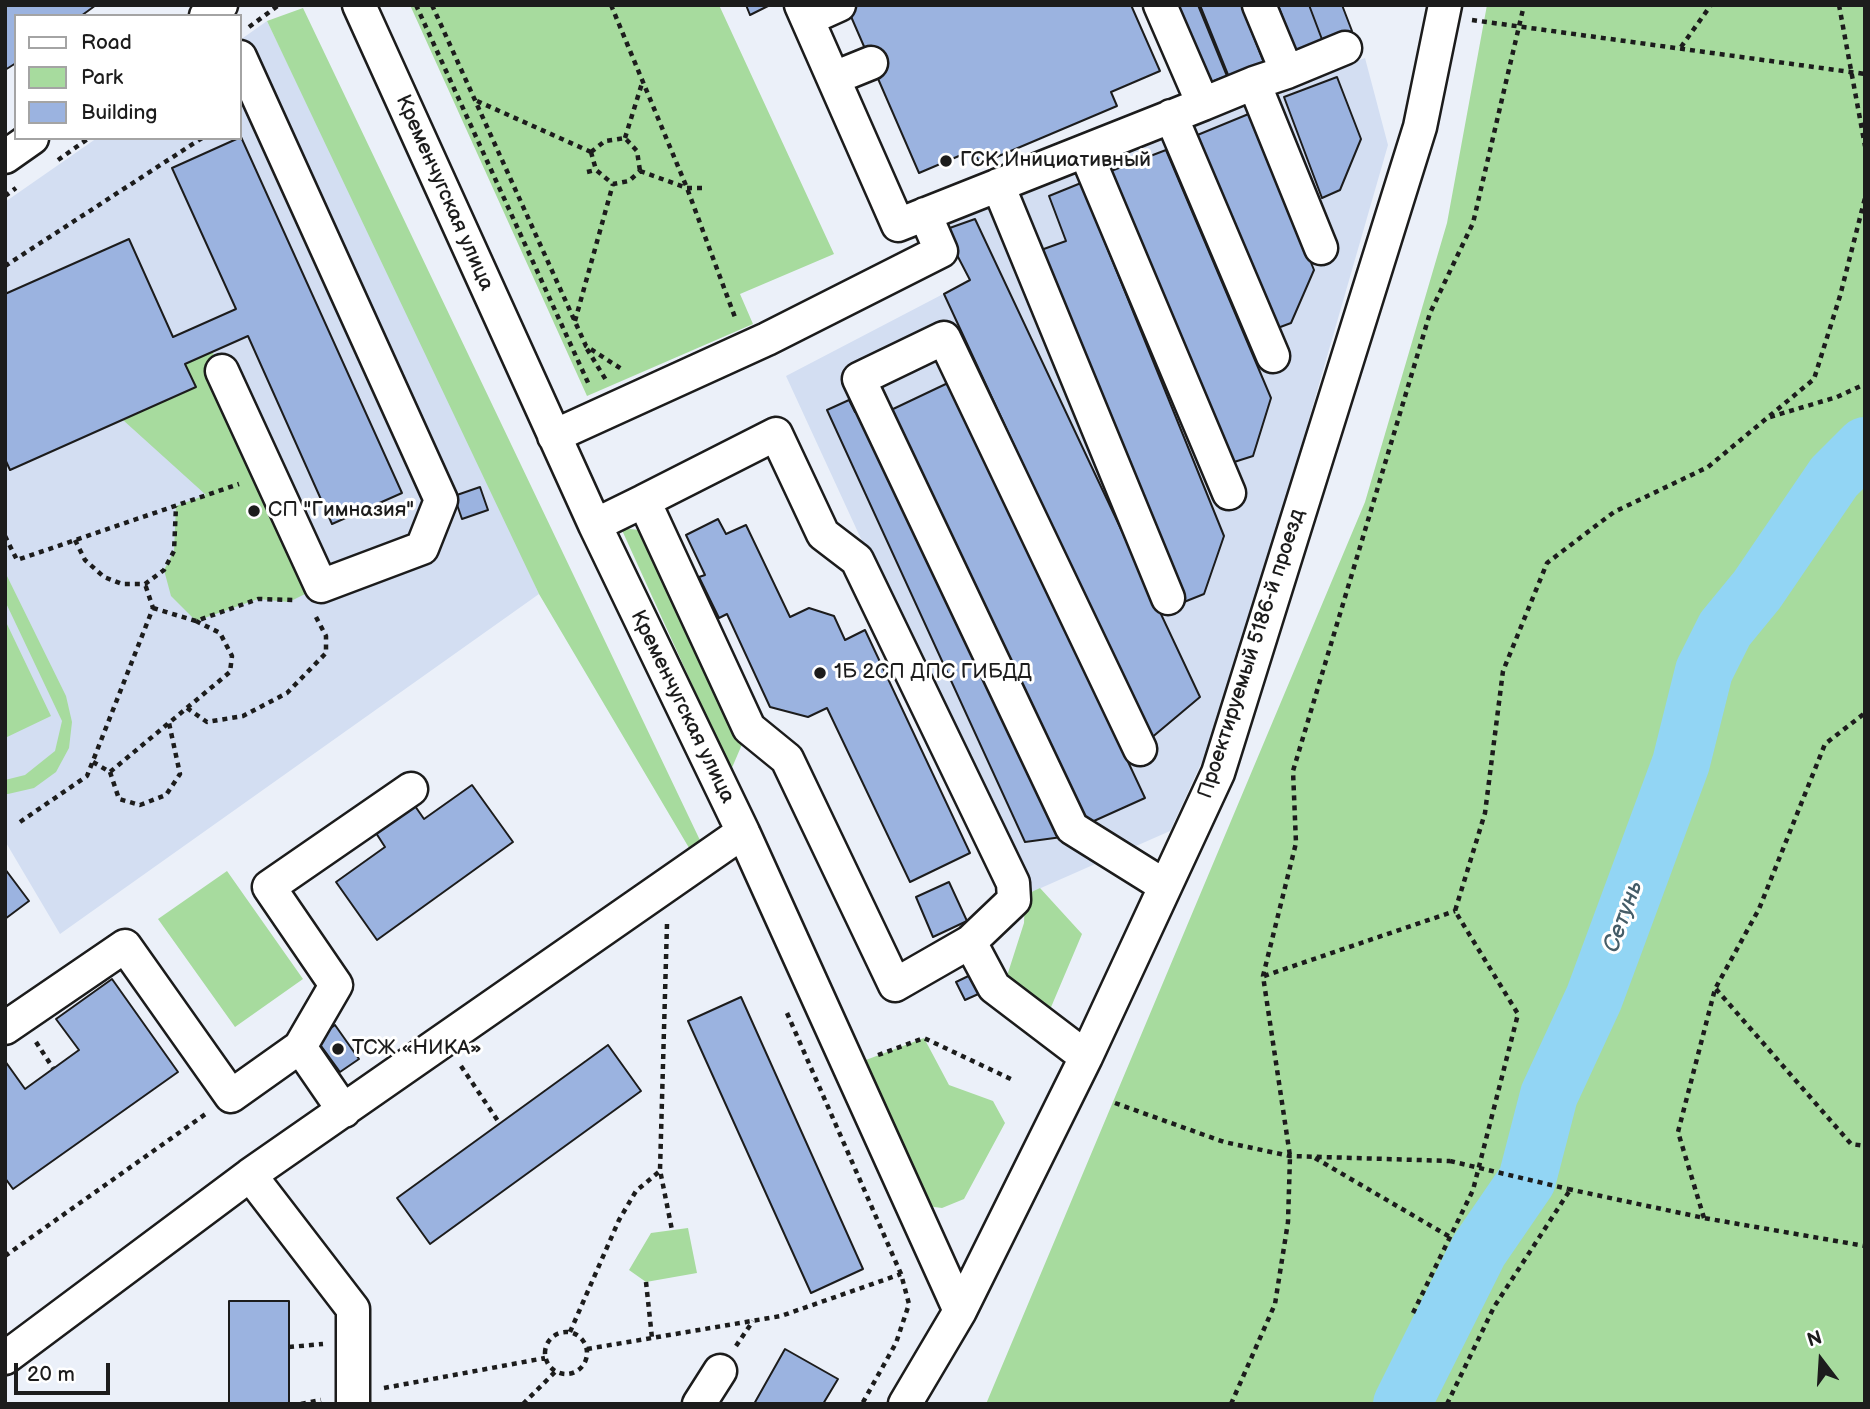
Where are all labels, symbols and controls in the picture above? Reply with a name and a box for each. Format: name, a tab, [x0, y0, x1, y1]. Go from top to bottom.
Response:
legend	[14, 14, 242, 140]
text: Road	[81, 30, 132, 55]
text: Park	[81, 65, 123, 90]
street label: Кременчугская улица	[389, 91, 499, 295]
text: Building	[81, 100, 157, 125]
place label: ГСК Инициативный	[960, 148, 1151, 174]
marker: ГСК Инициативный	[938, 153, 954, 169]
place label: СП "Гимназия"	[268, 498, 414, 524]
marker: СП "Гимназия"	[246, 503, 262, 519]
street label: Проектируемый 5186-й проезд	[1193, 506, 1311, 802]
street label: Кременчугская улица	[624, 606, 740, 808]
place label: 1Б 2СП ДПС ГИБДД	[834, 660, 1032, 686]
marker: 1Б 2СП ДПС ГИБДД	[812, 665, 828, 681]
water label: Сетунь	[1598, 877, 1650, 957]
place label: ТСЖ «НИКА»	[352, 1036, 482, 1062]
marker: ТСЖ «НИКА»	[330, 1041, 346, 1057]
north arrow	[1786, 1325, 1856, 1395]
text: N	[1805, 1326, 1825, 1353]
scale bar	[18, 1350, 114, 1394]
text: 20 m	[27, 1362, 75, 1387]

